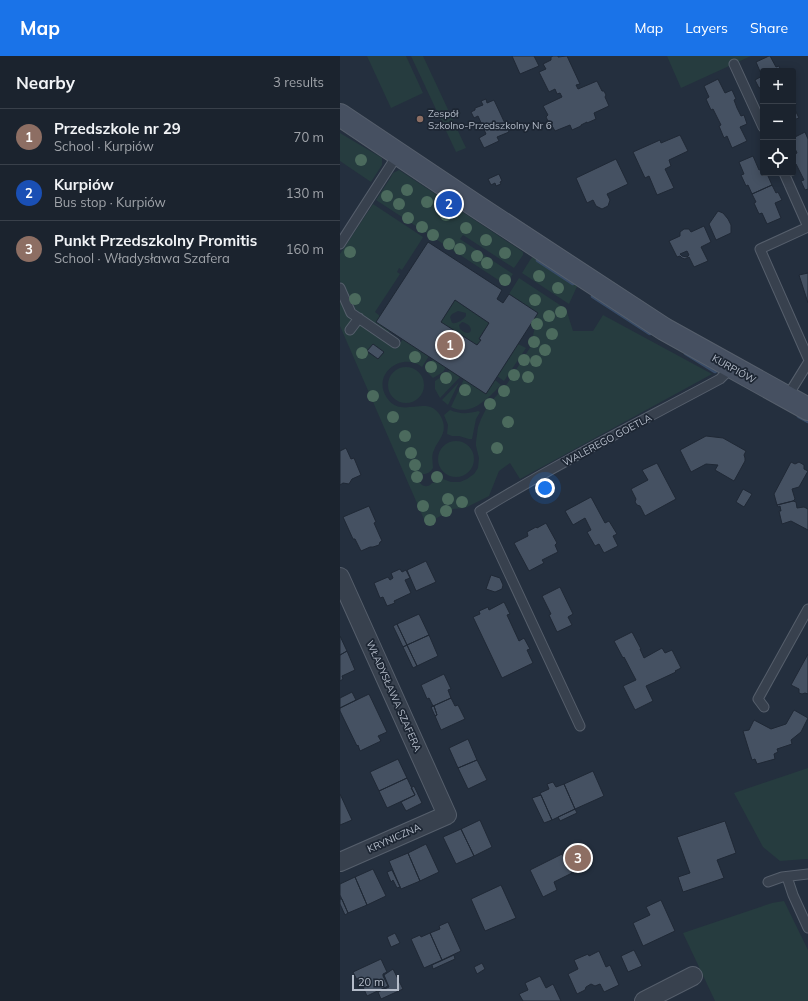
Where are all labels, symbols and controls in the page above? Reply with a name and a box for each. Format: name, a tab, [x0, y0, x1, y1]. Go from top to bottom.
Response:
text: Map	[20, 16, 60, 40]
text: Map	[634, 19, 663, 37]
text: Layers	[685, 19, 728, 37]
text: Share	[750, 19, 788, 37]
map controls	[760, 68, 796, 176]
button: +	[760, 68, 796, 104]
text: Nearby	[16, 72, 75, 93]
text: 3 results	[273, 74, 324, 90]
button: −	[760, 104, 796, 140]
place label: Zespół Szkolno-Przedszkolny Nr 6	[428, 107, 552, 132]
marker: Zespół Szkolno-Przedszkolny Nr 6	[415, 114, 425, 124]
text: Przedszkole nr 29	[54, 119, 181, 138]
text: 1	[25, 129, 33, 145]
text: 70 m	[294, 129, 324, 145]
text: School · Kurpiów	[54, 138, 154, 154]
button: locate	[760, 140, 796, 176]
text: Kurpiów	[54, 175, 114, 194]
text: 2	[25, 185, 33, 201]
text: 130 m	[286, 185, 324, 201]
pin: 2	[436, 189, 462, 219]
text: Bus stop · Kurpiów	[54, 194, 166, 210]
text: Punkt Przedszkolny Promitis	[54, 231, 257, 250]
text: 3	[25, 241, 33, 257]
text: 160 m	[286, 241, 324, 257]
text: School · Władysława Szafera	[54, 250, 230, 266]
pin: 1	[437, 330, 463, 360]
street label: KURPIÓW	[710, 352, 758, 386]
street label: WALEREGO GOETLA	[560, 411, 654, 469]
your location	[535, 478, 555, 498]
street label: WŁADYSŁAWA SZAFERA	[364, 638, 425, 754]
street label: KRYNICZNA	[365, 820, 423, 856]
pin: 3	[565, 843, 591, 873]
scale bar	[352, 973, 399, 992]
text: 20 m	[358, 975, 384, 989]

